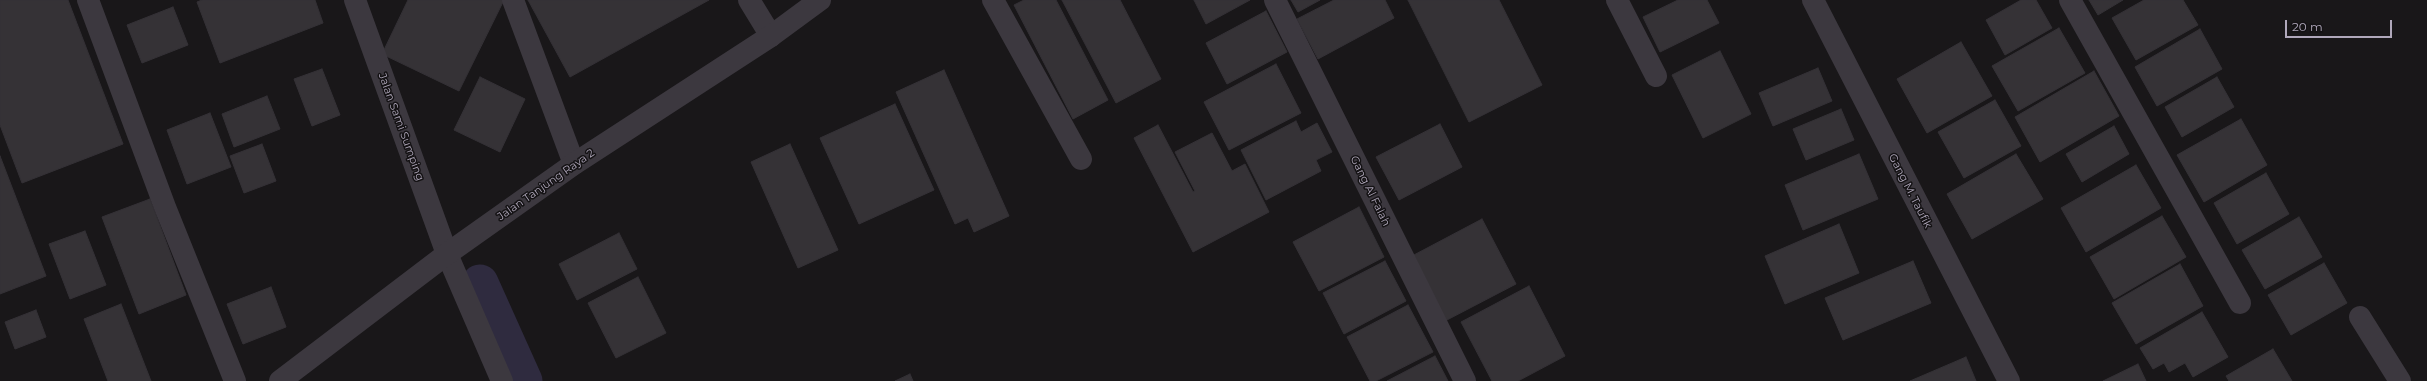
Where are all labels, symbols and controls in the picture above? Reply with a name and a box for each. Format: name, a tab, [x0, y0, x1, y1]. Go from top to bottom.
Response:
scale bar	[2287, 12, 2394, 38]
text: 20 m	[2292, 19, 2323, 34]
street label: Jalan Sami Sumping	[375, 71, 427, 183]
street label: Jalan Tanjung Raya 2	[495, 146, 597, 224]
street label: Gang M. Taufik	[1886, 152, 1934, 230]
street label: Gang Al Falah	[1347, 154, 1393, 228]

